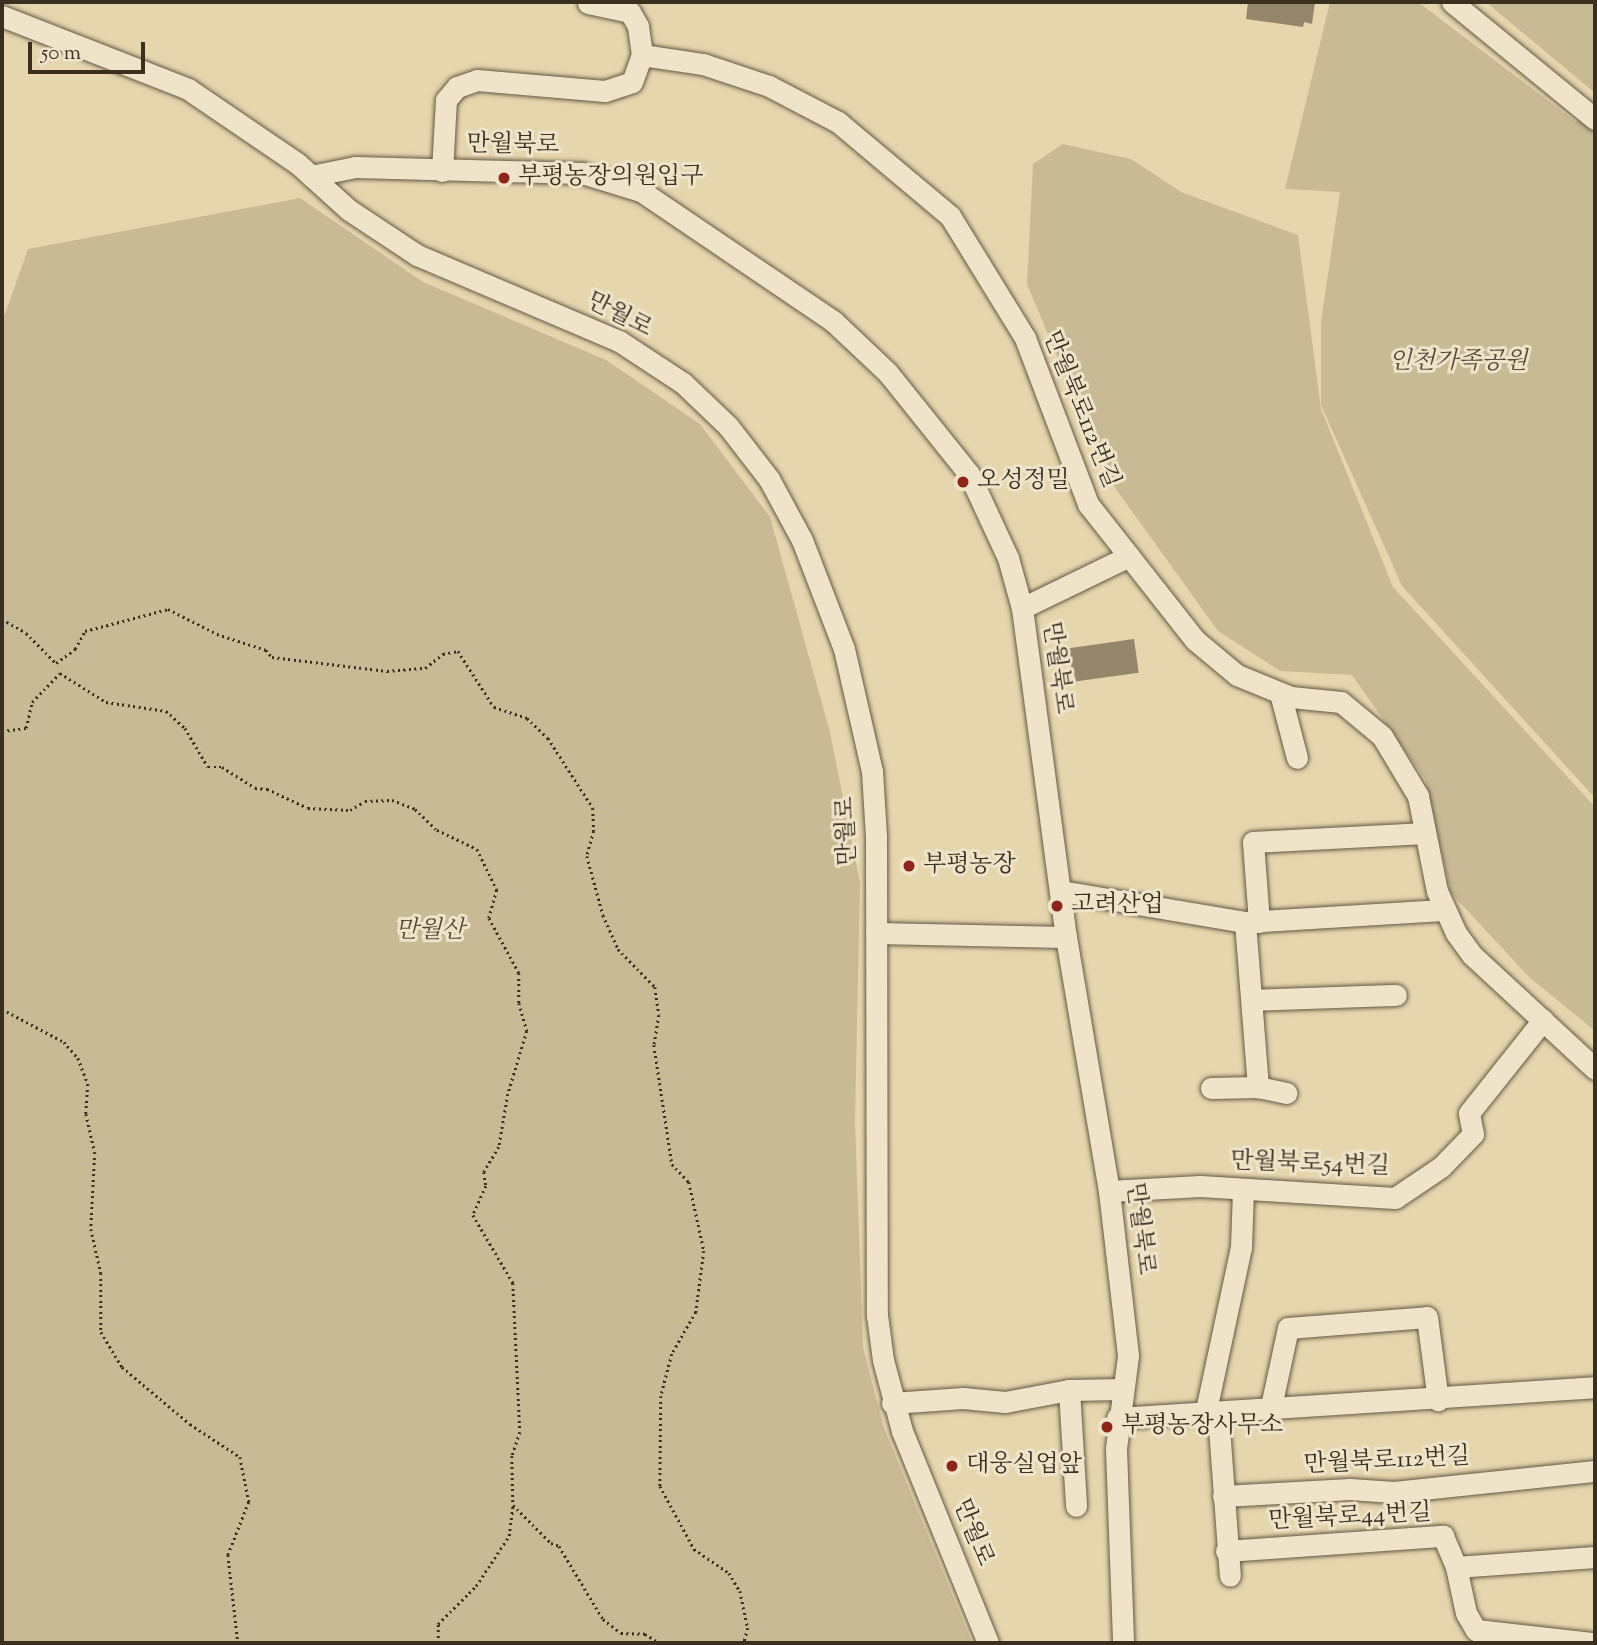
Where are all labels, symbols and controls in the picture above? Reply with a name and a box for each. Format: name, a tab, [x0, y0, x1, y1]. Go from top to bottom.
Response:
scale bar	[32, 28, 149, 72]
text: 50 m	[41, 39, 81, 69]
street label: 만월북로	[466, 131, 560, 161]
place label: 부평농장의원입구	[518, 164, 703, 192]
marker: 부평농장의원입구	[496, 170, 512, 186]
street label: 만월로	[581, 287, 657, 345]
street label: 만월북로112번길	[1035, 327, 1125, 493]
park label: 인천가족공원	[1388, 349, 1528, 377]
place label: 오성정밀	[977, 468, 1070, 496]
marker: 오성정밀	[955, 474, 971, 490]
street label: 만월북로	[1035, 620, 1077, 716]
street label: 만월로	[832, 796, 864, 866]
place label: 부평농장	[923, 852, 1016, 880]
marker: 부평농장	[901, 858, 917, 874]
place label: 고려산업	[1071, 892, 1164, 920]
marker: 고려산업	[1049, 898, 1065, 914]
park label: 만월산	[395, 918, 465, 946]
street label: 만월북로54번길	[1230, 1148, 1390, 1182]
street label: 만월북로	[1119, 1181, 1159, 1277]
place label: 부평농장사무소	[1121, 1413, 1283, 1441]
marker: 부평농장사무소	[1099, 1419, 1115, 1435]
street label: 만월북로112번길	[1303, 1443, 1471, 1481]
place label: 대웅실업앞	[966, 1452, 1082, 1480]
marker: 대웅실업앞	[944, 1458, 960, 1474]
street label: 만월로	[946, 1495, 998, 1571]
street label: 만월북로44번길	[1268, 1499, 1432, 1537]

